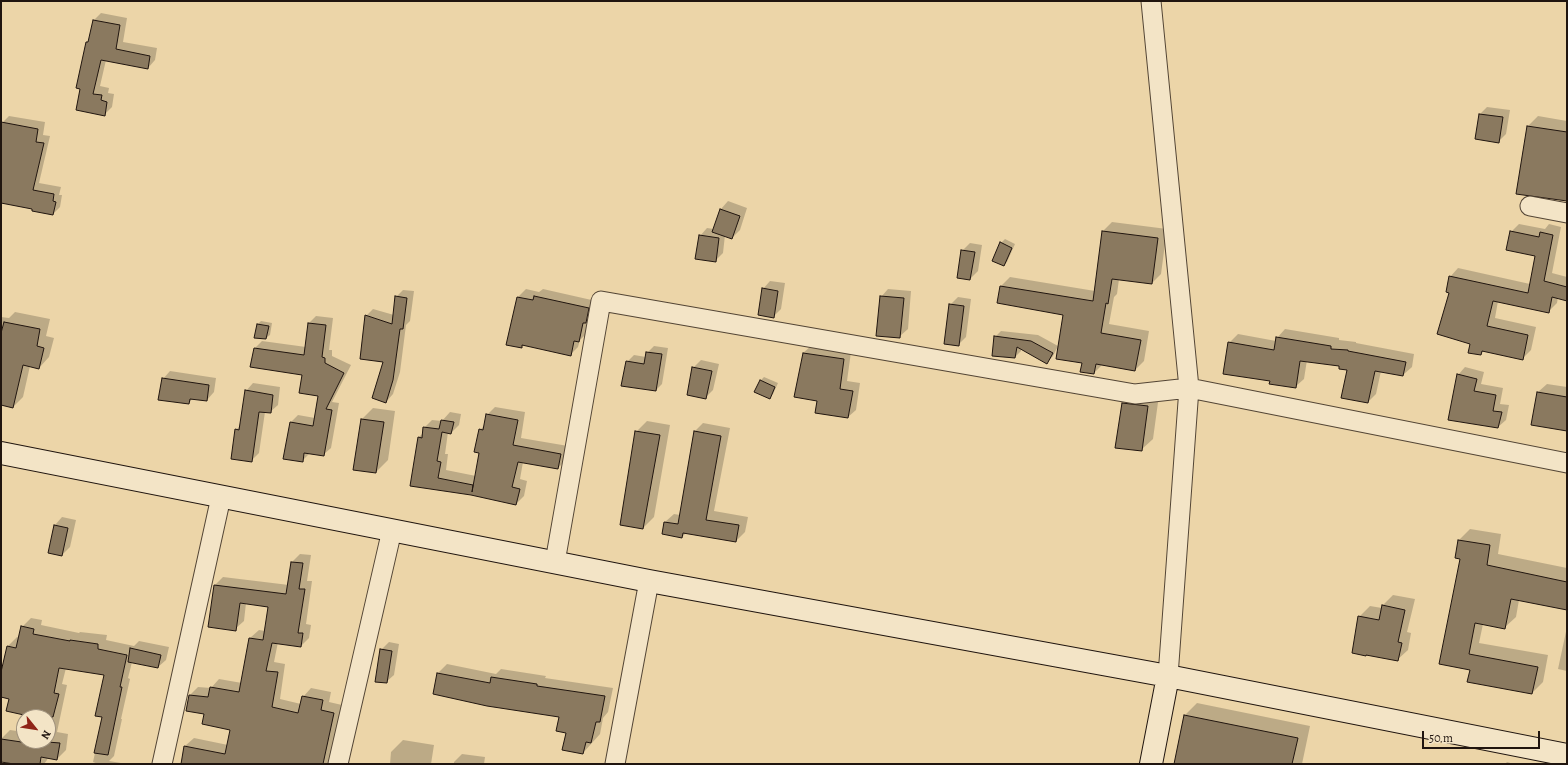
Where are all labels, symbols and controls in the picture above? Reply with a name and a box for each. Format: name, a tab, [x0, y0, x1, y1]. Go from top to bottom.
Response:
north arrow	[16, 709, 56, 749]
scale bar	[1424, 723, 1542, 749]
text: N	[37, 728, 54, 742]
text: 50 m	[1429, 730, 1453, 746]

